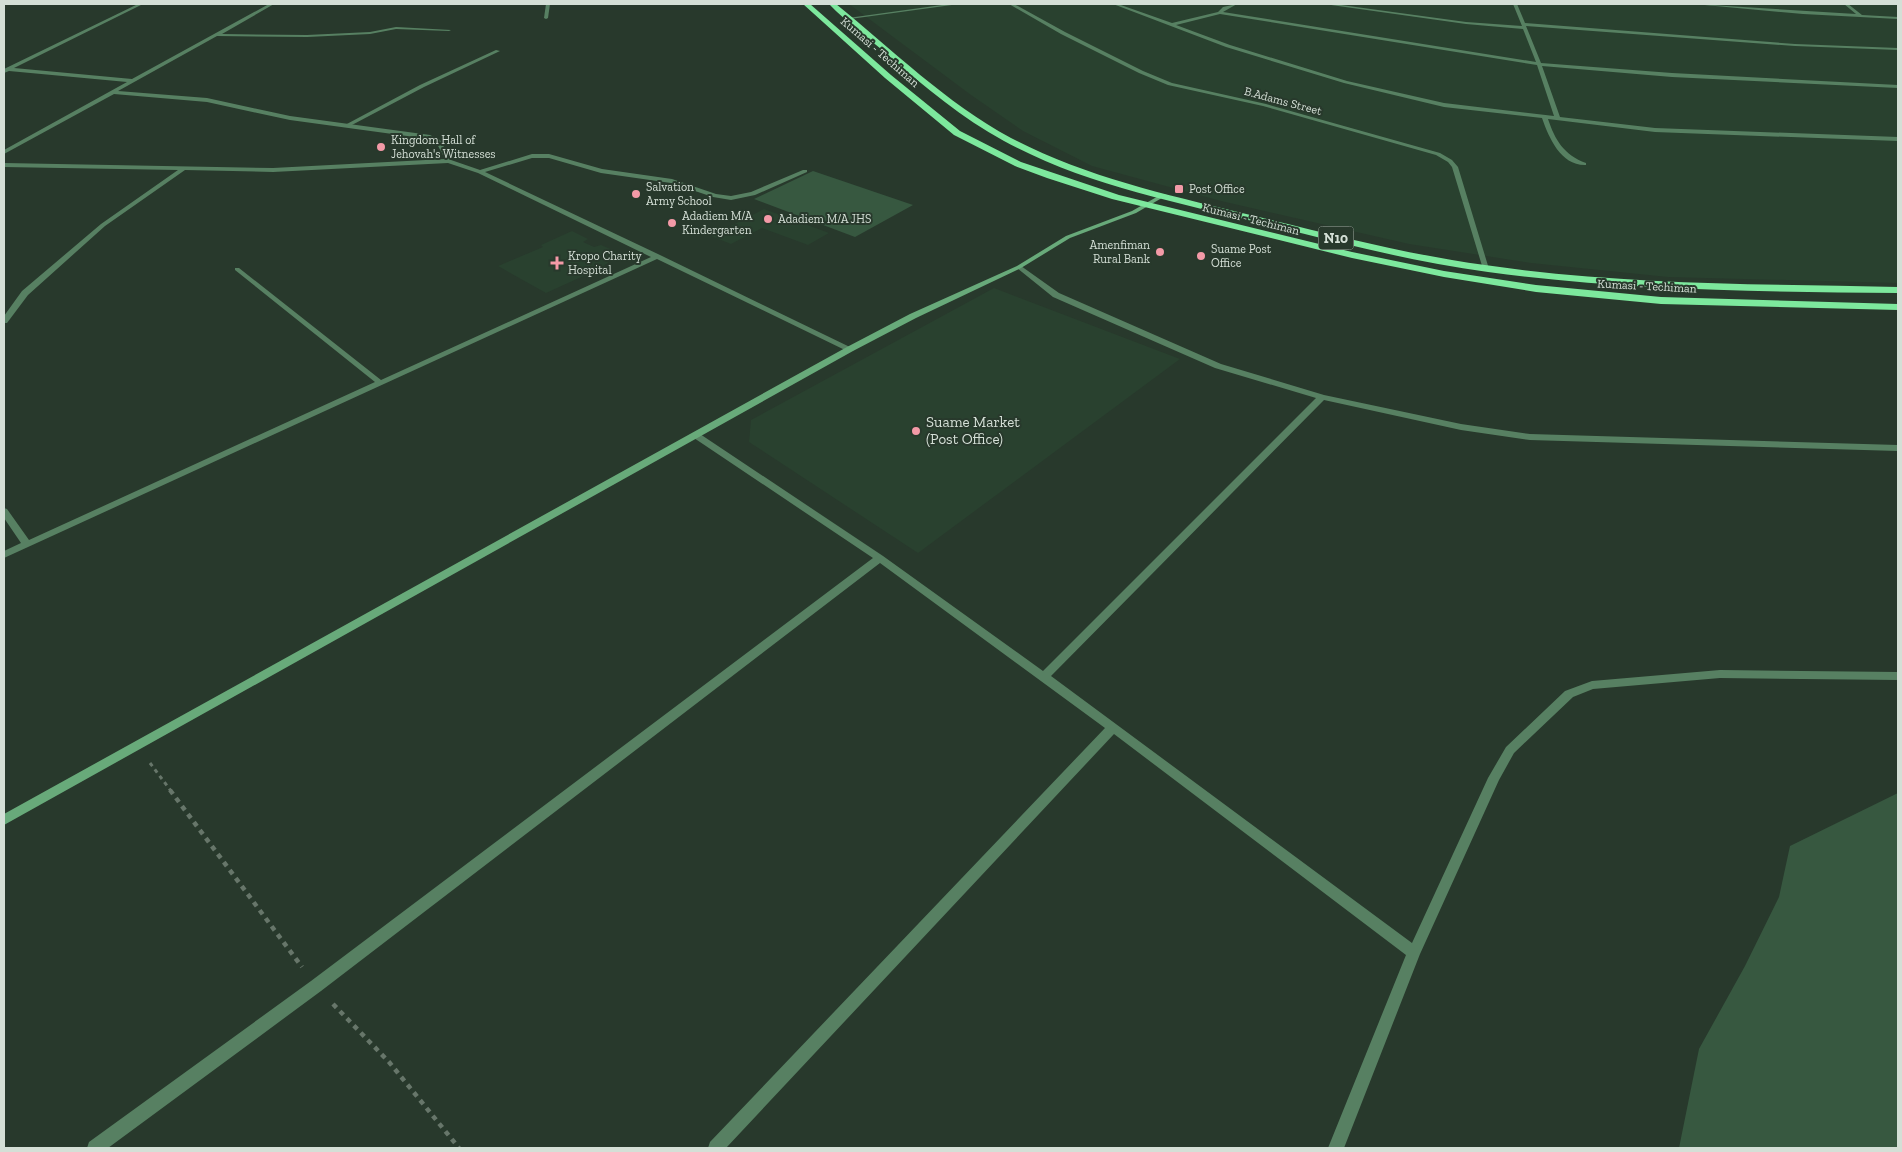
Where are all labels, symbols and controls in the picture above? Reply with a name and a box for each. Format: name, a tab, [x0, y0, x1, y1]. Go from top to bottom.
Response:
street label: Kumasi - Techiman	[838, 14, 922, 90]
street label: B.Adams Street	[1243, 84, 1324, 118]
place label: Kingdom Hall of Jehovah's Witnesses	[391, 133, 496, 161]
marker: Kingdom Hall of Jehovah's Witnesses	[375, 141, 387, 153]
place label: Salvation Army School	[646, 180, 712, 208]
place label: Post Office	[1189, 182, 1245, 196]
marker: Post Office	[1173, 183, 1185, 195]
marker: Salvation Army School	[630, 188, 642, 200]
street label: Kumasi - Techiman	[1201, 200, 1301, 238]
place label: Adadiem M/A Kindergarten	[682, 209, 753, 237]
place label: Adadiem M/A JHS	[778, 212, 872, 226]
marker: Adadiem M/A JHS	[762, 213, 774, 225]
marker: Adadiem M/A Kindergarten	[666, 217, 678, 229]
road number: N10	[1318, 227, 1354, 250]
place label: Amenfiman Rural Bank	[1089, 238, 1151, 266]
place label: Suame Post Office	[1211, 242, 1272, 270]
marker: Amenfiman Rural Bank	[1154, 246, 1166, 258]
place label: Kropo Charity Hospital	[568, 249, 643, 277]
marker: Suame Post Office	[1195, 250, 1207, 262]
marker: Kropo Charity Hospital	[550, 256, 564, 270]
street label: Kumasi - Techiman	[1597, 276, 1697, 296]
place label: Suame Market (Post Office)	[926, 413, 1020, 448]
marker: Suame Market (Post Office)	[910, 425, 922, 437]

